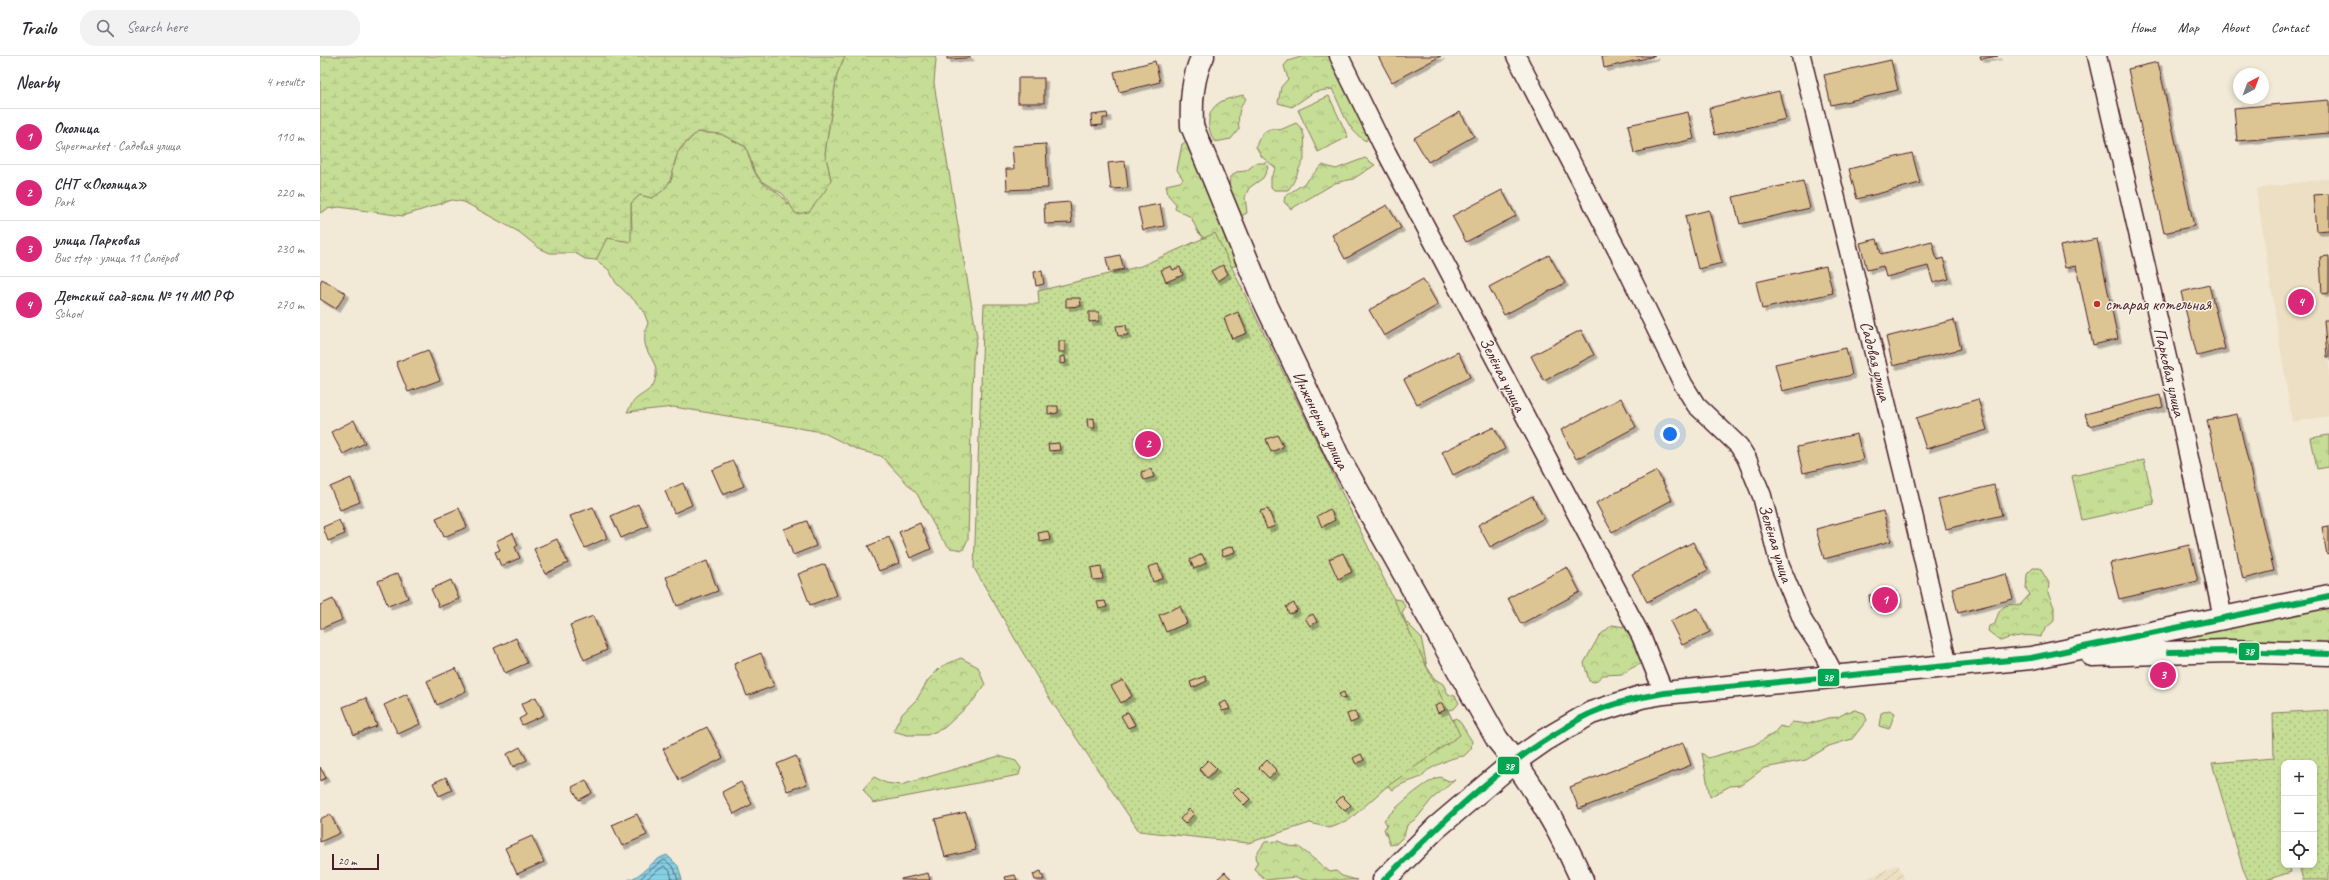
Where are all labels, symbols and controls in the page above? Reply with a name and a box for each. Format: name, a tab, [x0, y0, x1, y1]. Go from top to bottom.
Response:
search box	[80, 10, 360, 46]
text: Trailo	[20, 16, 56, 40]
icon: search	[94, 17, 116, 39]
text: Search here	[126, 18, 188, 37]
text: Home	[2130, 19, 2156, 36]
text: Map	[2178, 19, 2199, 36]
text: About	[2221, 19, 2249, 36]
text: Contact	[2271, 19, 2309, 36]
north arrow	[2233, 68, 2269, 104]
text: Nearby	[16, 72, 59, 93]
text: 4 results	[266, 74, 304, 90]
text: Околица	[54, 119, 99, 138]
text: 1	[26, 129, 32, 145]
text: 110 m	[276, 129, 304, 145]
text: Supermarket · Садовая улица	[54, 138, 180, 154]
text: СНТ «Околица»	[54, 175, 147, 194]
text: 2	[26, 185, 32, 201]
text: 220 m	[276, 185, 304, 201]
text: Park	[54, 194, 75, 210]
text: улица Парковая	[54, 231, 139, 250]
text: 3	[26, 241, 32, 257]
text: 230 m	[276, 241, 304, 257]
text: Bus stop · улица 11 Сапёров	[54, 250, 178, 266]
text: Детский сад-ясли № 14 МО РФ	[54, 287, 233, 306]
pin: 4	[2288, 287, 2314, 317]
place label: старая котельная	[2105, 294, 2212, 315]
text: 4	[26, 297, 32, 313]
text: 270 m	[276, 297, 304, 313]
marker: старая котельная	[2092, 299, 2102, 309]
text: School	[54, 306, 82, 322]
street label: Садовая улица	[1855, 319, 1896, 405]
street label: Парковая улица	[2149, 326, 2190, 420]
street label: Зелёная улица	[1475, 333, 1531, 416]
street label: Инженерная улица	[1288, 368, 1354, 474]
your location	[1660, 424, 1680, 444]
pin: 2	[1135, 429, 1161, 459]
street label: Зелёная улица	[1754, 501, 1798, 586]
pin: 1	[1872, 585, 1898, 615]
line badge: 38	[2238, 642, 2260, 661]
text: 38	[2244, 644, 2256, 658]
pin: 3	[2150, 660, 2176, 690]
line badge: 38	[1817, 668, 1840, 687]
text: 38	[1823, 670, 1835, 684]
line badge: 38	[1497, 756, 1520, 775]
text: 38	[1504, 759, 1516, 773]
map controls	[2281, 760, 2317, 868]
button: +	[2281, 760, 2317, 796]
button: −	[2281, 796, 2317, 832]
button: locate	[2281, 832, 2317, 868]
scale bar	[332, 852, 379, 871]
text: 20 m	[338, 854, 357, 868]

